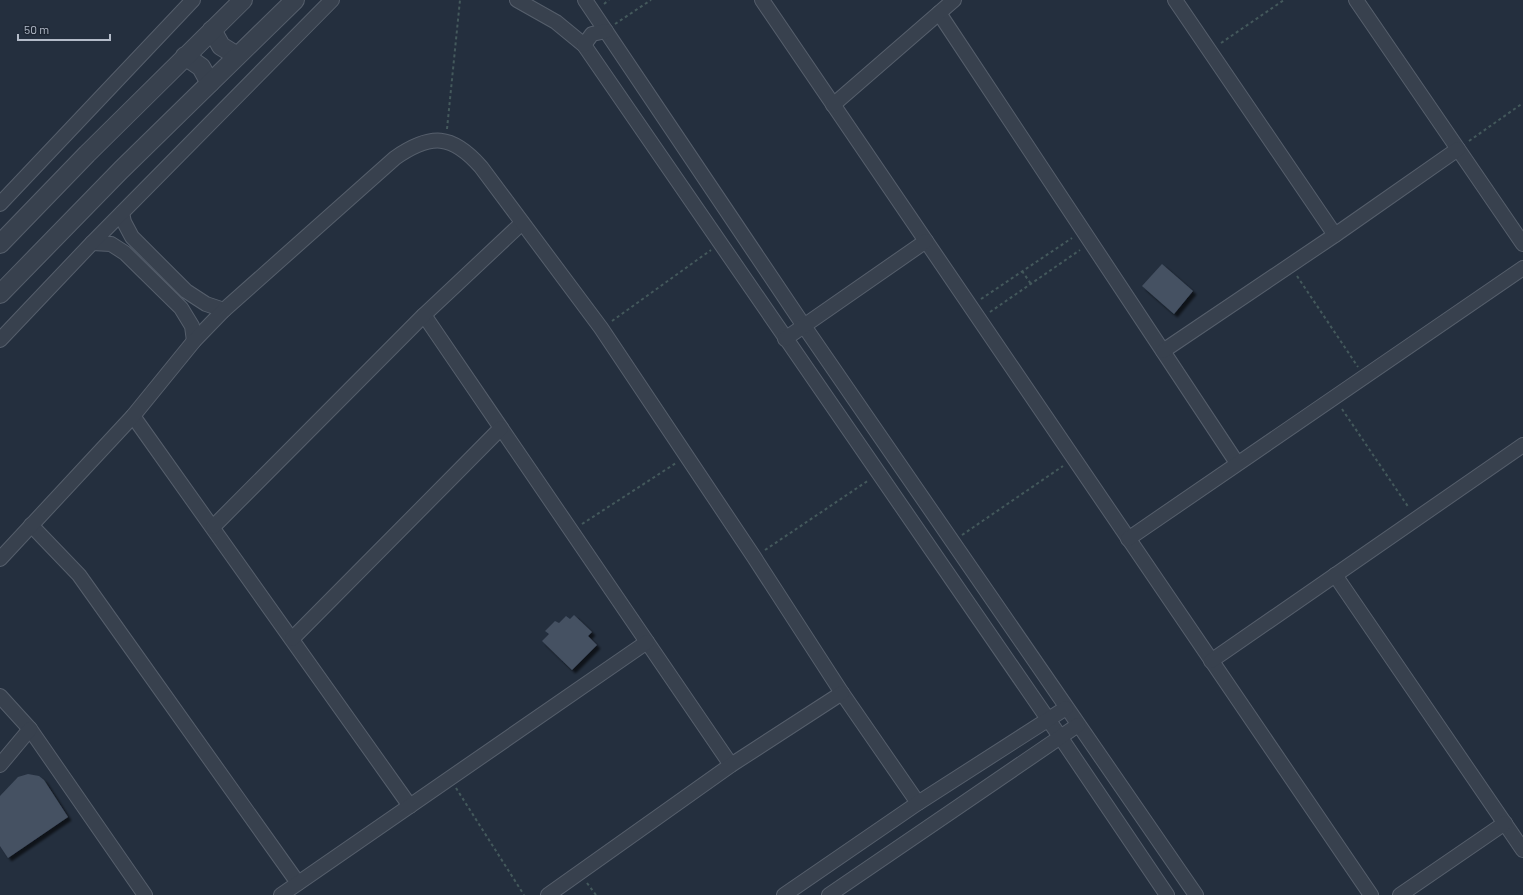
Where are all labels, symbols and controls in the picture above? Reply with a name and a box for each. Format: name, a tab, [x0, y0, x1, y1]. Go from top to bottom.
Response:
scale bar	[18, 16, 110, 42]
text: 50 m	[24, 22, 49, 36]

